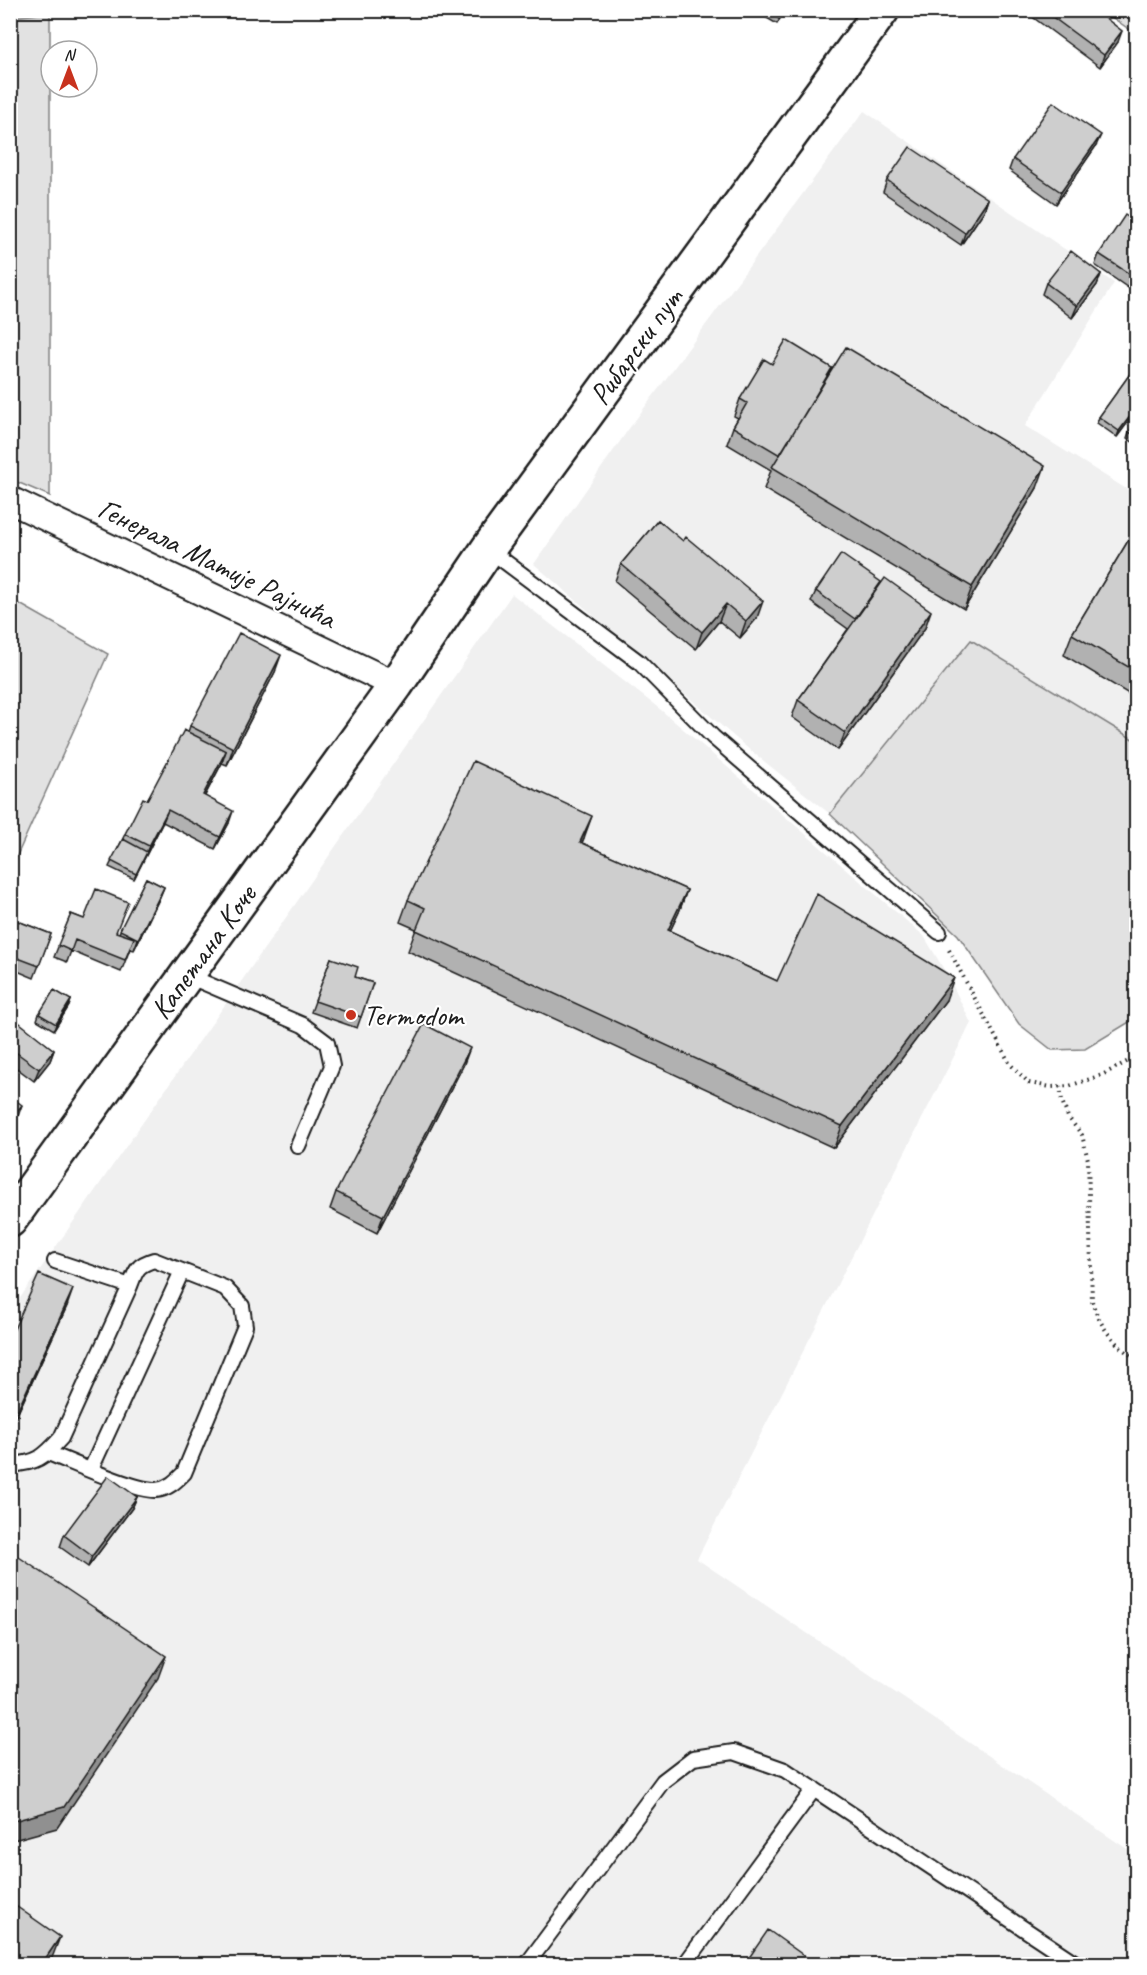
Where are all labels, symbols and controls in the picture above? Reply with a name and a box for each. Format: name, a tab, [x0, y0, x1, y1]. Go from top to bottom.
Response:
north arrow	[39, 39, 99, 99]
text: N	[64, 45, 77, 65]
street label: Рибарски пут	[581, 279, 692, 412]
street label: Генерала Матије Рајнића	[92, 489, 344, 638]
street label: Капетана Коче	[142, 876, 266, 1027]
place label: Termodom	[363, 996, 465, 1034]
marker: Termodom	[344, 1008, 358, 1022]

